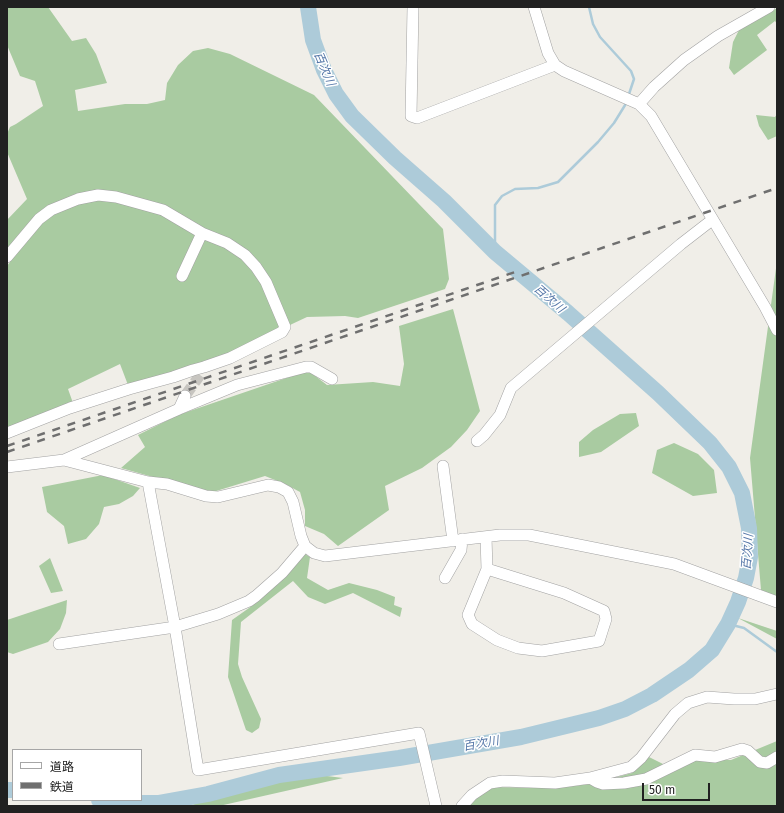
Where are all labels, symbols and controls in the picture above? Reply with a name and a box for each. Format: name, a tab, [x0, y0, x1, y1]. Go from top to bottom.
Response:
water label: 百次川	[310, 50, 338, 88]
water label: 百次川	[531, 282, 567, 316]
water label: 百次川	[740, 534, 756, 570]
water label: 百次川	[462, 734, 500, 754]
legend	[12, 749, 142, 801]
text: 道路	[50, 760, 74, 774]
scale bar	[644, 775, 712, 801]
text: 鉄道	[50, 780, 74, 794]
text: 50 m	[649, 783, 675, 797]

